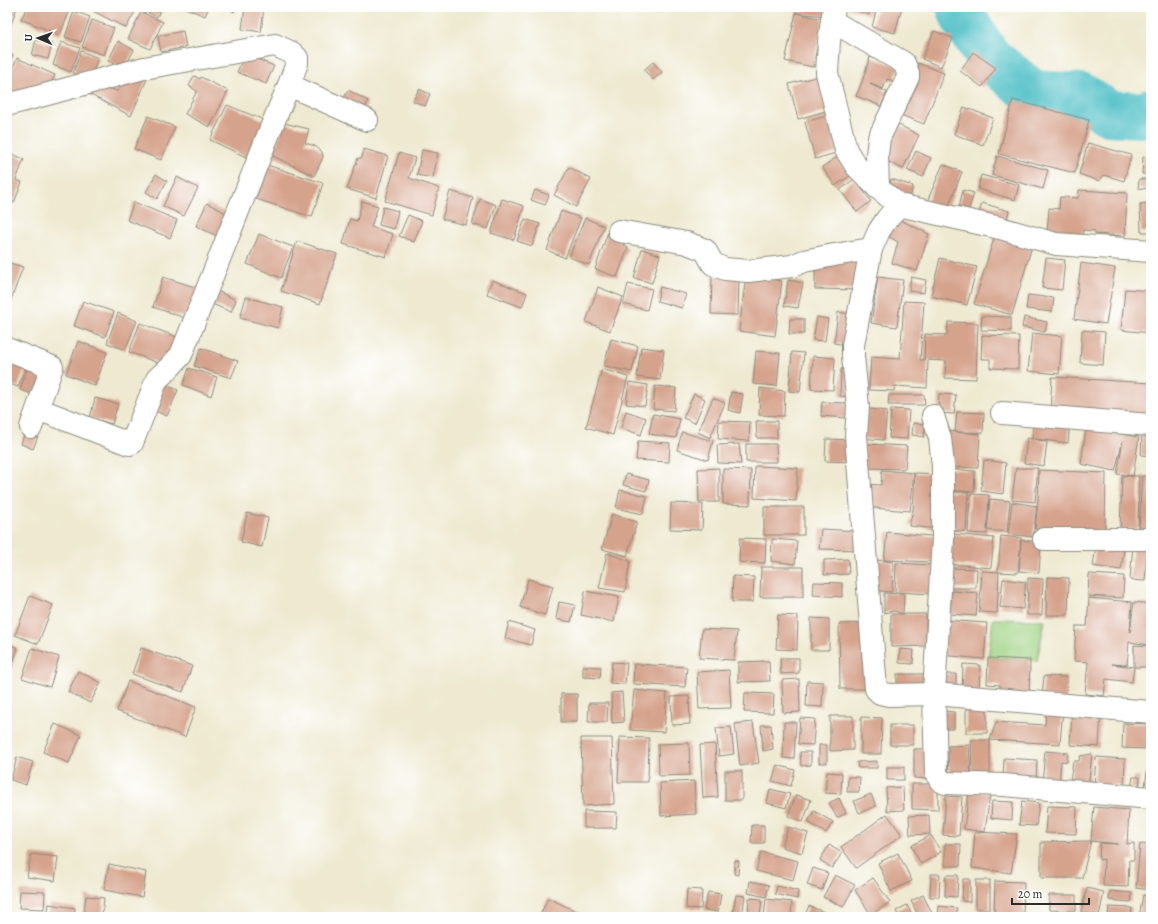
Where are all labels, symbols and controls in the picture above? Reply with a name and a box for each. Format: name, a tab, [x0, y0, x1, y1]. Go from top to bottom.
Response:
north arrow	[18, 18, 58, 58]
text: U	[21, 33, 36, 42]
scale bar	[1012, 880, 1089, 906]
text: 20 m	[1018, 886, 1042, 902]

